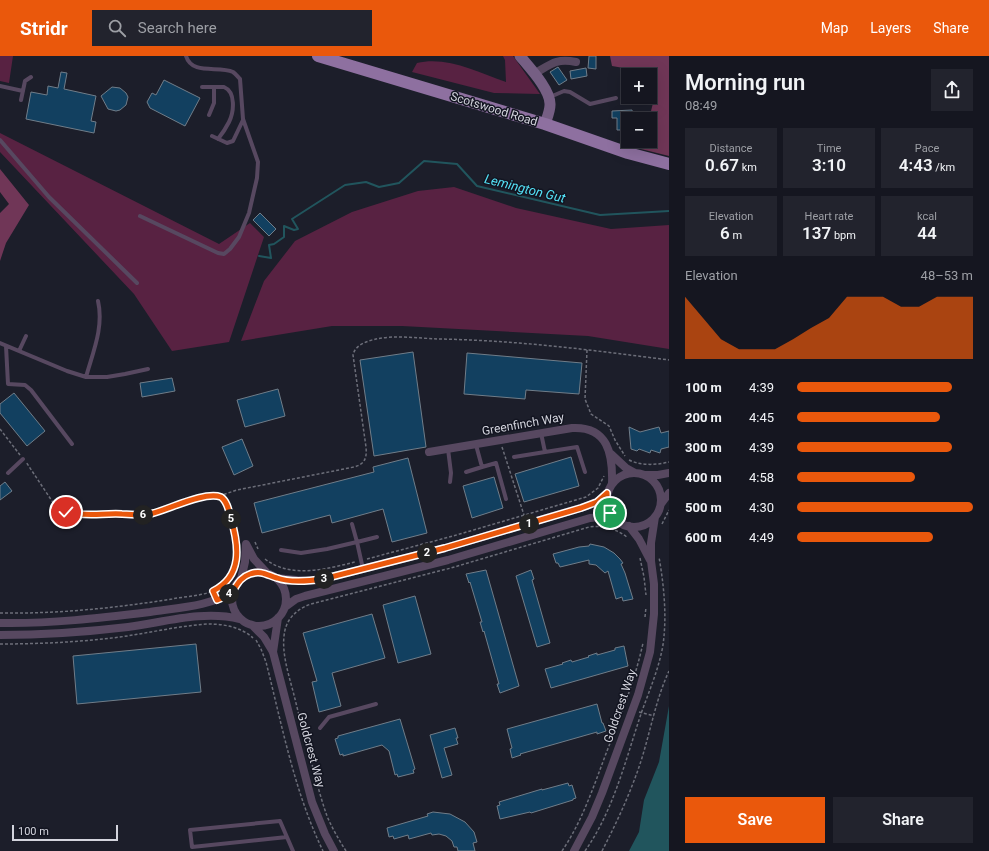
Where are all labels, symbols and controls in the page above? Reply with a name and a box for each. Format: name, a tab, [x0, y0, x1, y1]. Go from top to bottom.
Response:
search box	[92, 10, 372, 46]
text: Stridr	[20, 17, 68, 40]
icon: search	[106, 17, 128, 39]
text: Search here	[138, 19, 217, 37]
text: Map	[821, 20, 848, 36]
text: Layers	[870, 20, 911, 36]
text: Share	[933, 20, 969, 36]
map controls	[621, 68, 657, 148]
button: +	[621, 68, 657, 104]
button: share	[931, 69, 973, 111]
text: Morning run	[685, 70, 805, 95]
street label: Scotswood Road	[449, 89, 539, 129]
text: 08:49	[685, 98, 717, 113]
button: −	[621, 112, 657, 148]
text: Distance	[710, 142, 752, 155]
text: Time	[817, 142, 841, 155]
text: Pace	[915, 142, 939, 155]
text: 0.67	[705, 155, 739, 175]
text: 3:10	[812, 155, 846, 175]
text: 4:43	[899, 155, 933, 175]
text: km	[739, 161, 757, 174]
text: /km	[933, 161, 955, 174]
water label: Lemington Gut	[483, 171, 568, 206]
text: Elevation	[709, 210, 753, 223]
text: Heart rate	[805, 210, 853, 223]
text: kcal	[917, 210, 937, 223]
text: 6	[720, 223, 730, 243]
text: 137	[802, 223, 831, 243]
text: 44	[917, 223, 937, 243]
text: m	[730, 229, 742, 242]
text: bpm	[831, 229, 856, 242]
text: Elevation	[685, 268, 738, 283]
text: 48–53 m	[921, 268, 973, 283]
text: 100 m	[685, 380, 722, 395]
text: 4:39	[749, 380, 774, 395]
street label: Greenfinch Way	[481, 410, 565, 438]
text: 200 m	[685, 410, 722, 425]
text: 4:45	[749, 410, 774, 425]
text: 300 m	[685, 440, 722, 455]
text: 4:39	[749, 440, 774, 455]
text: 400 m	[685, 470, 722, 485]
text: 4:58	[749, 470, 774, 485]
pin	[49, 495, 83, 529]
pin	[593, 496, 627, 530]
text: 500 m	[685, 500, 722, 515]
text: 4:30	[749, 500, 774, 515]
icon: check	[55, 501, 77, 523]
icon: arrive	[599, 502, 621, 524]
pin: 6	[133, 505, 153, 525]
text: 6	[140, 508, 146, 521]
pin: 5	[221, 509, 241, 529]
text: 5	[228, 512, 234, 525]
pin: 1	[519, 514, 539, 534]
text: 1	[526, 517, 532, 530]
text: 600 m	[685, 530, 722, 545]
text: 4:49	[749, 530, 774, 545]
pin: 2	[417, 543, 437, 563]
text: 2	[424, 546, 430, 559]
pin: 3	[314, 569, 334, 589]
text: 3	[321, 572, 327, 585]
pin: 4	[219, 584, 239, 604]
text: 4	[226, 587, 232, 600]
street label: Goldcrest Way	[601, 667, 639, 745]
street label: Goldcrest Way	[294, 711, 328, 789]
button: Save	[685, 797, 825, 843]
button: Share	[833, 797, 973, 843]
scale bar	[12, 823, 118, 842]
text: 100 m	[18, 825, 49, 838]

